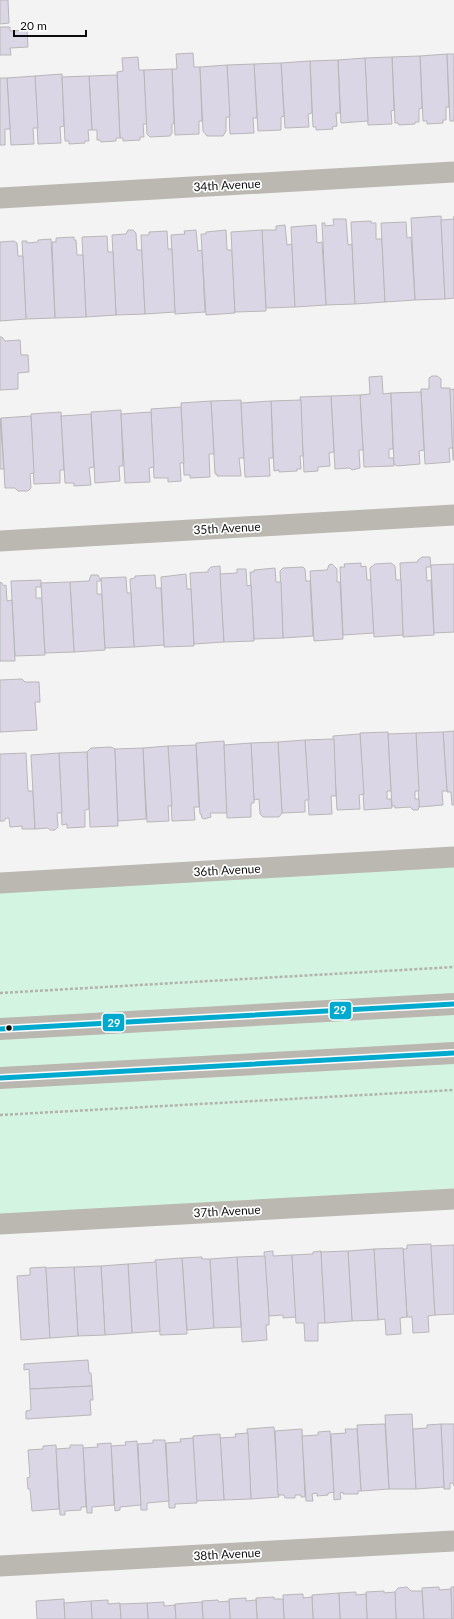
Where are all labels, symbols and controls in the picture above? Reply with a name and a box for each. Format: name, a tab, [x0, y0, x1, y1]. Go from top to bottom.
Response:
scale bar	[14, 12, 86, 38]
text: 20 m	[20, 18, 47, 33]
street label: 34th Avenue	[193, 176, 261, 194]
street label: 35th Avenue	[193, 519, 261, 537]
street label: 36th Avenue	[193, 861, 261, 879]
line badge: 29	[329, 1001, 352, 1020]
text: 29	[334, 1003, 346, 1016]
line badge: 29	[102, 1013, 125, 1032]
text: 29	[108, 1016, 120, 1029]
unlabelled marker	[4, 1023, 14, 1033]
street label: 37th Avenue	[193, 1202, 261, 1220]
street label: 38th Avenue	[193, 1545, 261, 1563]

